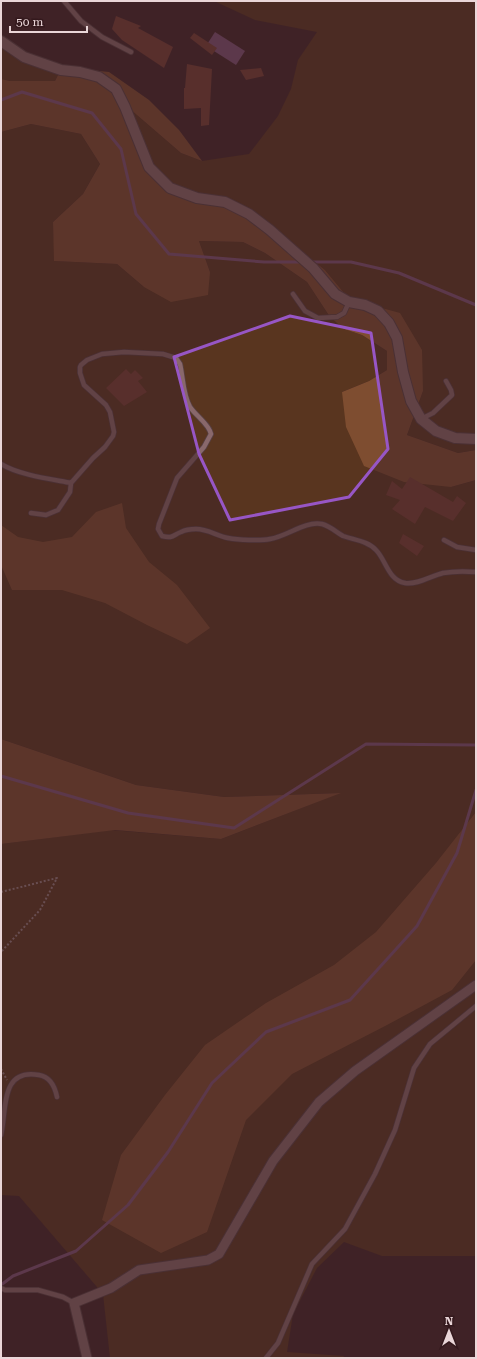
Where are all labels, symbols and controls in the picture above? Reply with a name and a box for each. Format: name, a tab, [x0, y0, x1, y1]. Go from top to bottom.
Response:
scale bar	[10, 8, 87, 34]
text: 50 m	[16, 15, 43, 29]
north arrow	[429, 1311, 469, 1351]
text: N	[445, 1315, 454, 1328]

